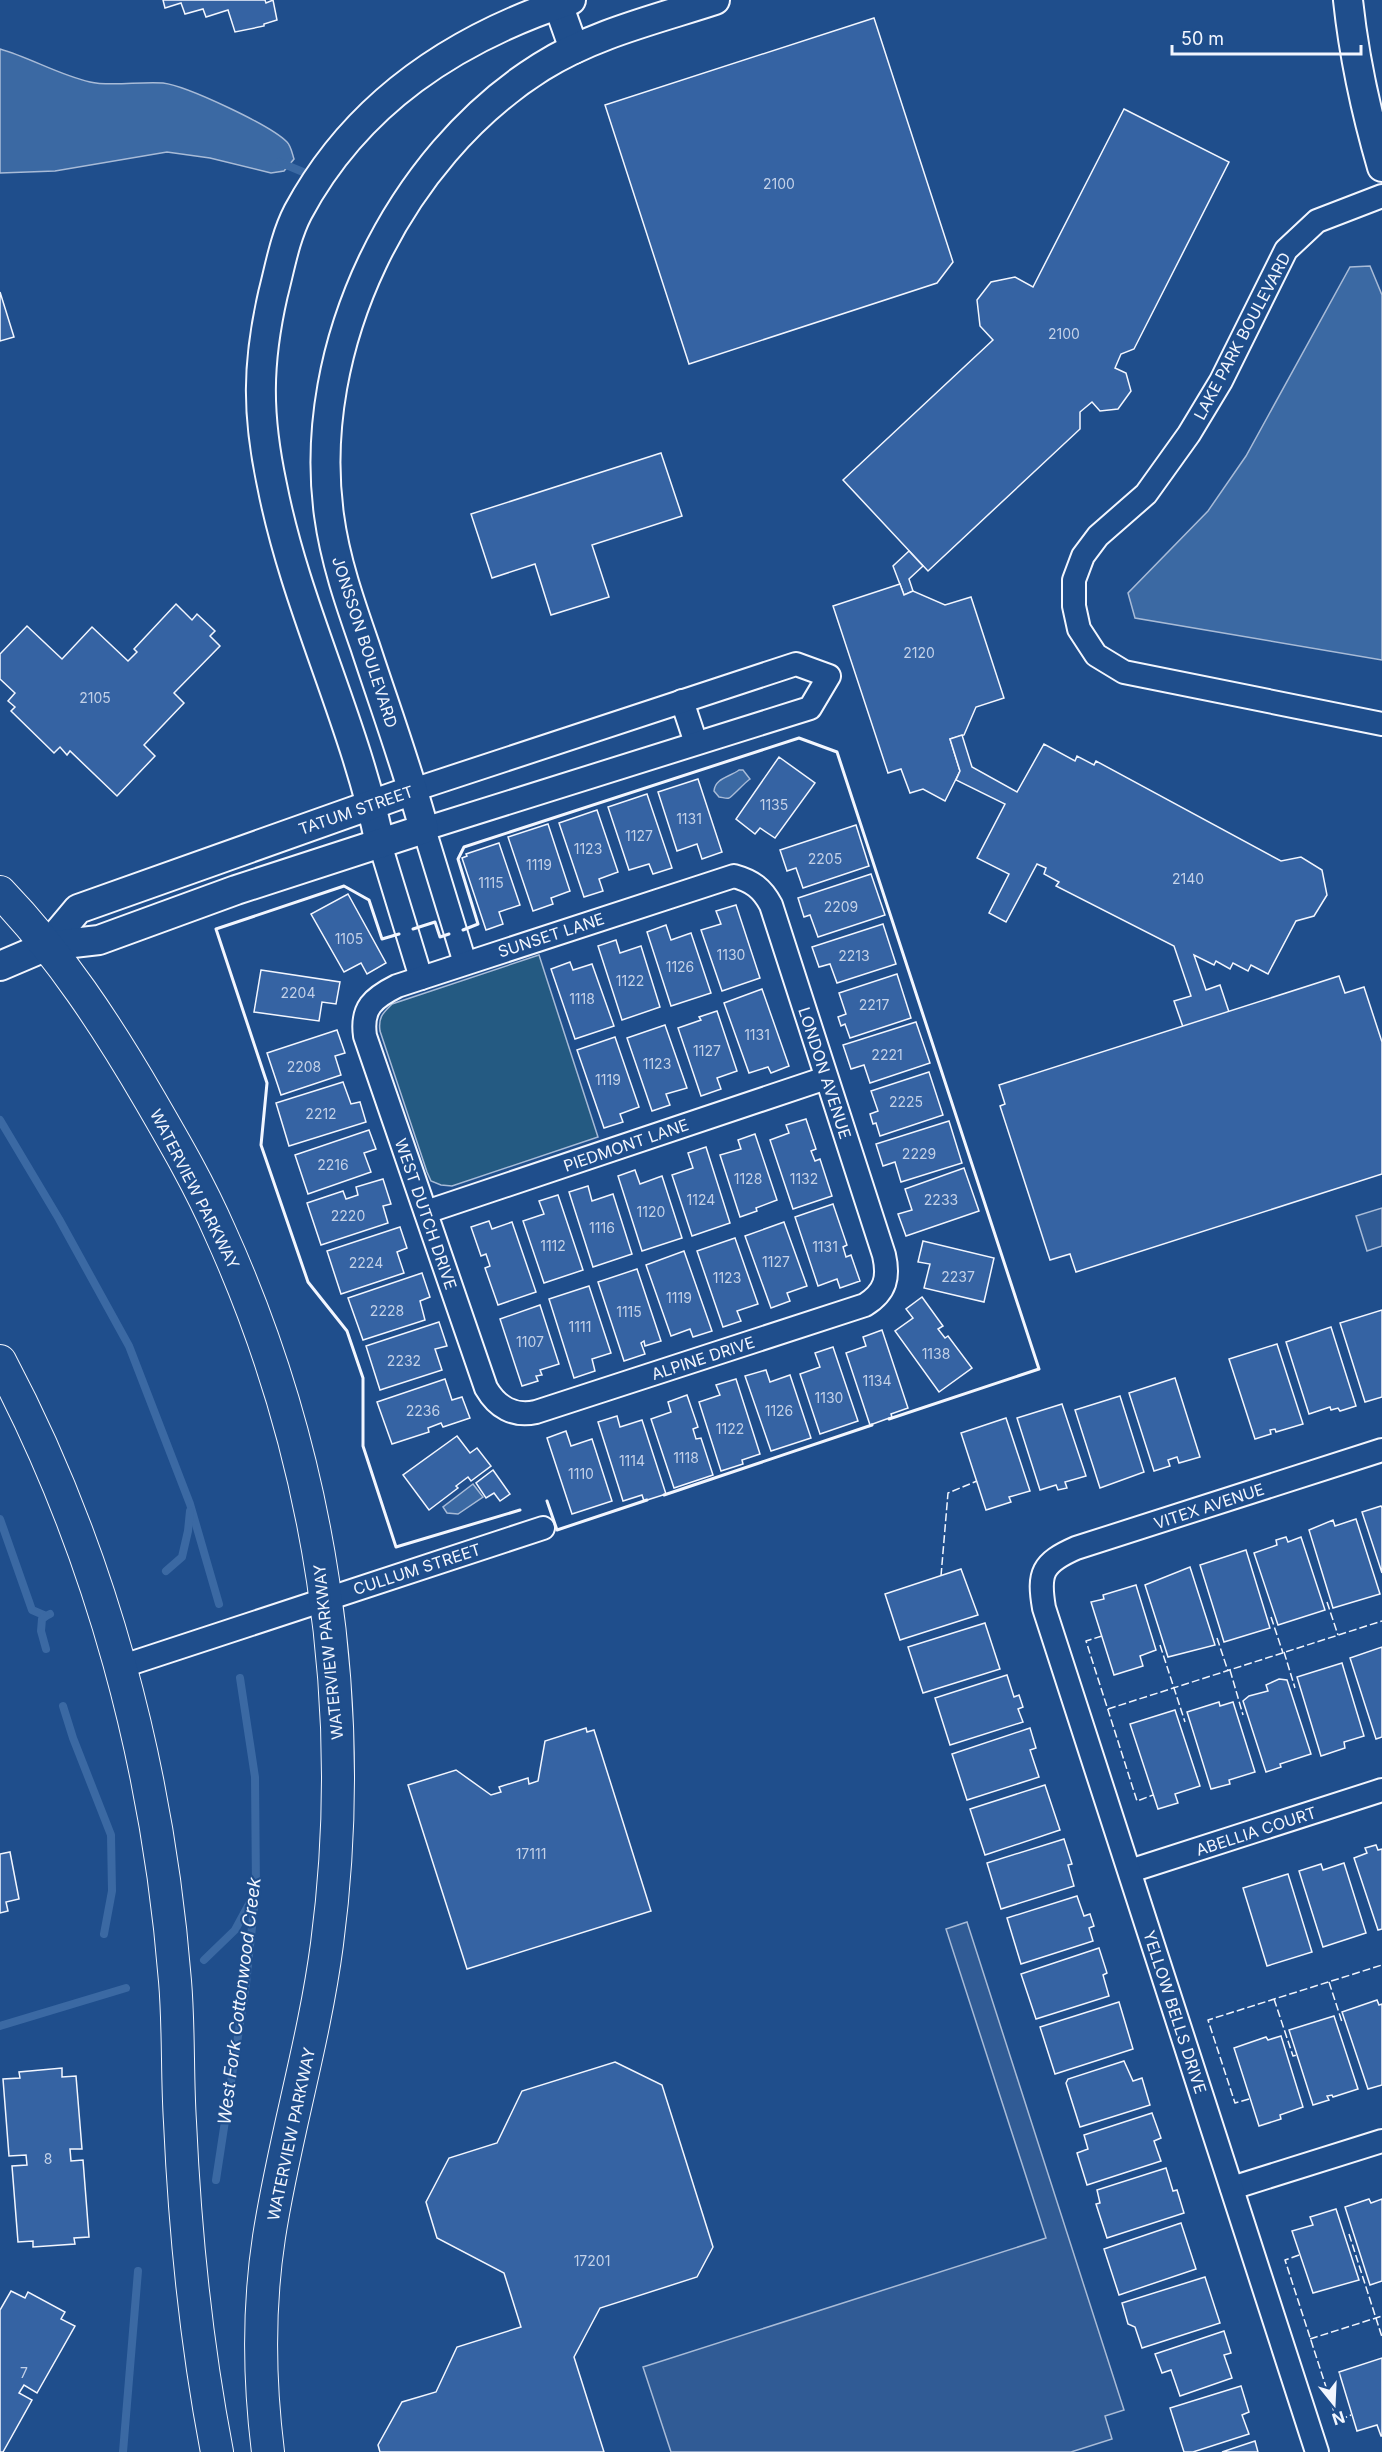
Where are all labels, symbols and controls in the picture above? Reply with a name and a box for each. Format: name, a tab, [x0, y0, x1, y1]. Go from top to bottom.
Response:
scale bar	[1172, 18, 1361, 56]
text: 50 m	[1181, 28, 1224, 49]
house number: 2100	[763, 175, 795, 192]
street label: LAKE PARK BOULEVARD	[1189, 249, 1295, 423]
house number: 2100	[1048, 325, 1080, 342]
street label: JONSSON BOULEVARD	[328, 554, 402, 730]
house number: 2120	[903, 644, 935, 661]
house number: 2105	[79, 689, 111, 706]
street label: TATUM STREET	[296, 781, 416, 839]
house number: 1135	[760, 796, 788, 813]
house number: 1131	[676, 810, 702, 827]
house number: 1127	[625, 827, 653, 844]
house number: 1123	[574, 840, 602, 857]
house number: 2205	[808, 850, 842, 867]
house number: 1119	[526, 856, 552, 873]
house number: 2140	[1172, 870, 1204, 887]
house number: 1115	[478, 874, 504, 891]
house number: 2209	[824, 898, 858, 915]
street label: SUNSET LANE	[495, 908, 607, 962]
house number: 1105	[335, 930, 363, 947]
house number: 1130	[717, 946, 745, 963]
house number: 2213	[838, 947, 870, 964]
house number: 1126	[666, 958, 694, 975]
house number: 1122	[616, 972, 644, 989]
house number: 2204	[281, 984, 315, 1001]
house number: 1118	[569, 990, 595, 1007]
house number: 2217	[859, 996, 889, 1013]
street label: LONDON AVENUE	[794, 1005, 856, 1141]
house number: 1131	[744, 1026, 770, 1043]
house number: 1127	[693, 1042, 721, 1059]
house number: 2221	[871, 1046, 903, 1063]
house number: 1123	[643, 1055, 671, 1072]
house number: 2208	[287, 1058, 321, 1075]
house number: 1119	[595, 1071, 621, 1088]
house number: 2225	[889, 1093, 923, 1110]
house number: 2212	[305, 1105, 337, 1122]
street label: WATERVIEW PARKWAY	[146, 1106, 244, 1272]
street label: PIEDMONT LANE	[561, 1114, 691, 1176]
street label: WEST DUTCH DRIVE	[391, 1136, 461, 1292]
house number: 2229	[902, 1145, 936, 1162]
house number: 2216	[317, 1156, 349, 1173]
house number: 1128	[734, 1170, 762, 1187]
house number: 1132	[790, 1170, 818, 1187]
house number: 1124	[687, 1191, 715, 1208]
house number: 2233	[924, 1191, 958, 1208]
house number: 1120	[637, 1203, 665, 1220]
house number: 2220	[331, 1207, 365, 1224]
house number: 1116	[589, 1219, 615, 1236]
house number: 1112	[540, 1237, 566, 1254]
house number: 1131	[812, 1238, 838, 1255]
house number: 1127	[762, 1253, 790, 1270]
house number: 2224	[349, 1254, 383, 1271]
house number: 2237	[941, 1268, 975, 1285]
house number: 1123	[713, 1269, 741, 1286]
house number: 1119	[666, 1289, 692, 1306]
house number: 2228	[370, 1302, 404, 1319]
house number: 1115	[616, 1303, 642, 1320]
house number: 1111	[569, 1318, 591, 1335]
street label: ALPINE DRIVE	[649, 1332, 757, 1384]
house number: 1107	[516, 1333, 544, 1350]
house number: 1138	[922, 1345, 950, 1362]
house number: 2232	[387, 1352, 421, 1369]
house number: 1134	[862, 1372, 892, 1389]
house number: 1130	[815, 1389, 843, 1406]
house number: 2236	[406, 1402, 440, 1419]
house number: 1126	[765, 1402, 793, 1419]
house number: 1122	[716, 1420, 744, 1437]
house number: 1118	[673, 1449, 699, 1466]
house number: 1114	[619, 1452, 645, 1469]
house number: 1110	[568, 1465, 594, 1482]
street label: VITEX AVENUE	[1151, 1479, 1267, 1533]
street label: CULLUM STREET	[351, 1539, 483, 1599]
street label: WATERVIEW PARKWAY	[309, 1563, 347, 1741]
street label: ABELLIA COURT	[1193, 1802, 1319, 1860]
house number: 17111	[516, 1845, 546, 1862]
water label: West Fork Cottonwood Creek	[213, 1875, 265, 2126]
street label: YELLOW BELLS DRIVE	[1139, 1928, 1211, 2096]
street label: WATERVIEW PARKWAY	[263, 2045, 319, 2222]
house number: 8	[44, 2150, 52, 2167]
house number: 17201	[574, 2252, 610, 2269]
house number: 7	[20, 2364, 28, 2381]
north arrow	[1304, 2374, 1364, 2434]
text: N	[1330, 2407, 1348, 2430]

